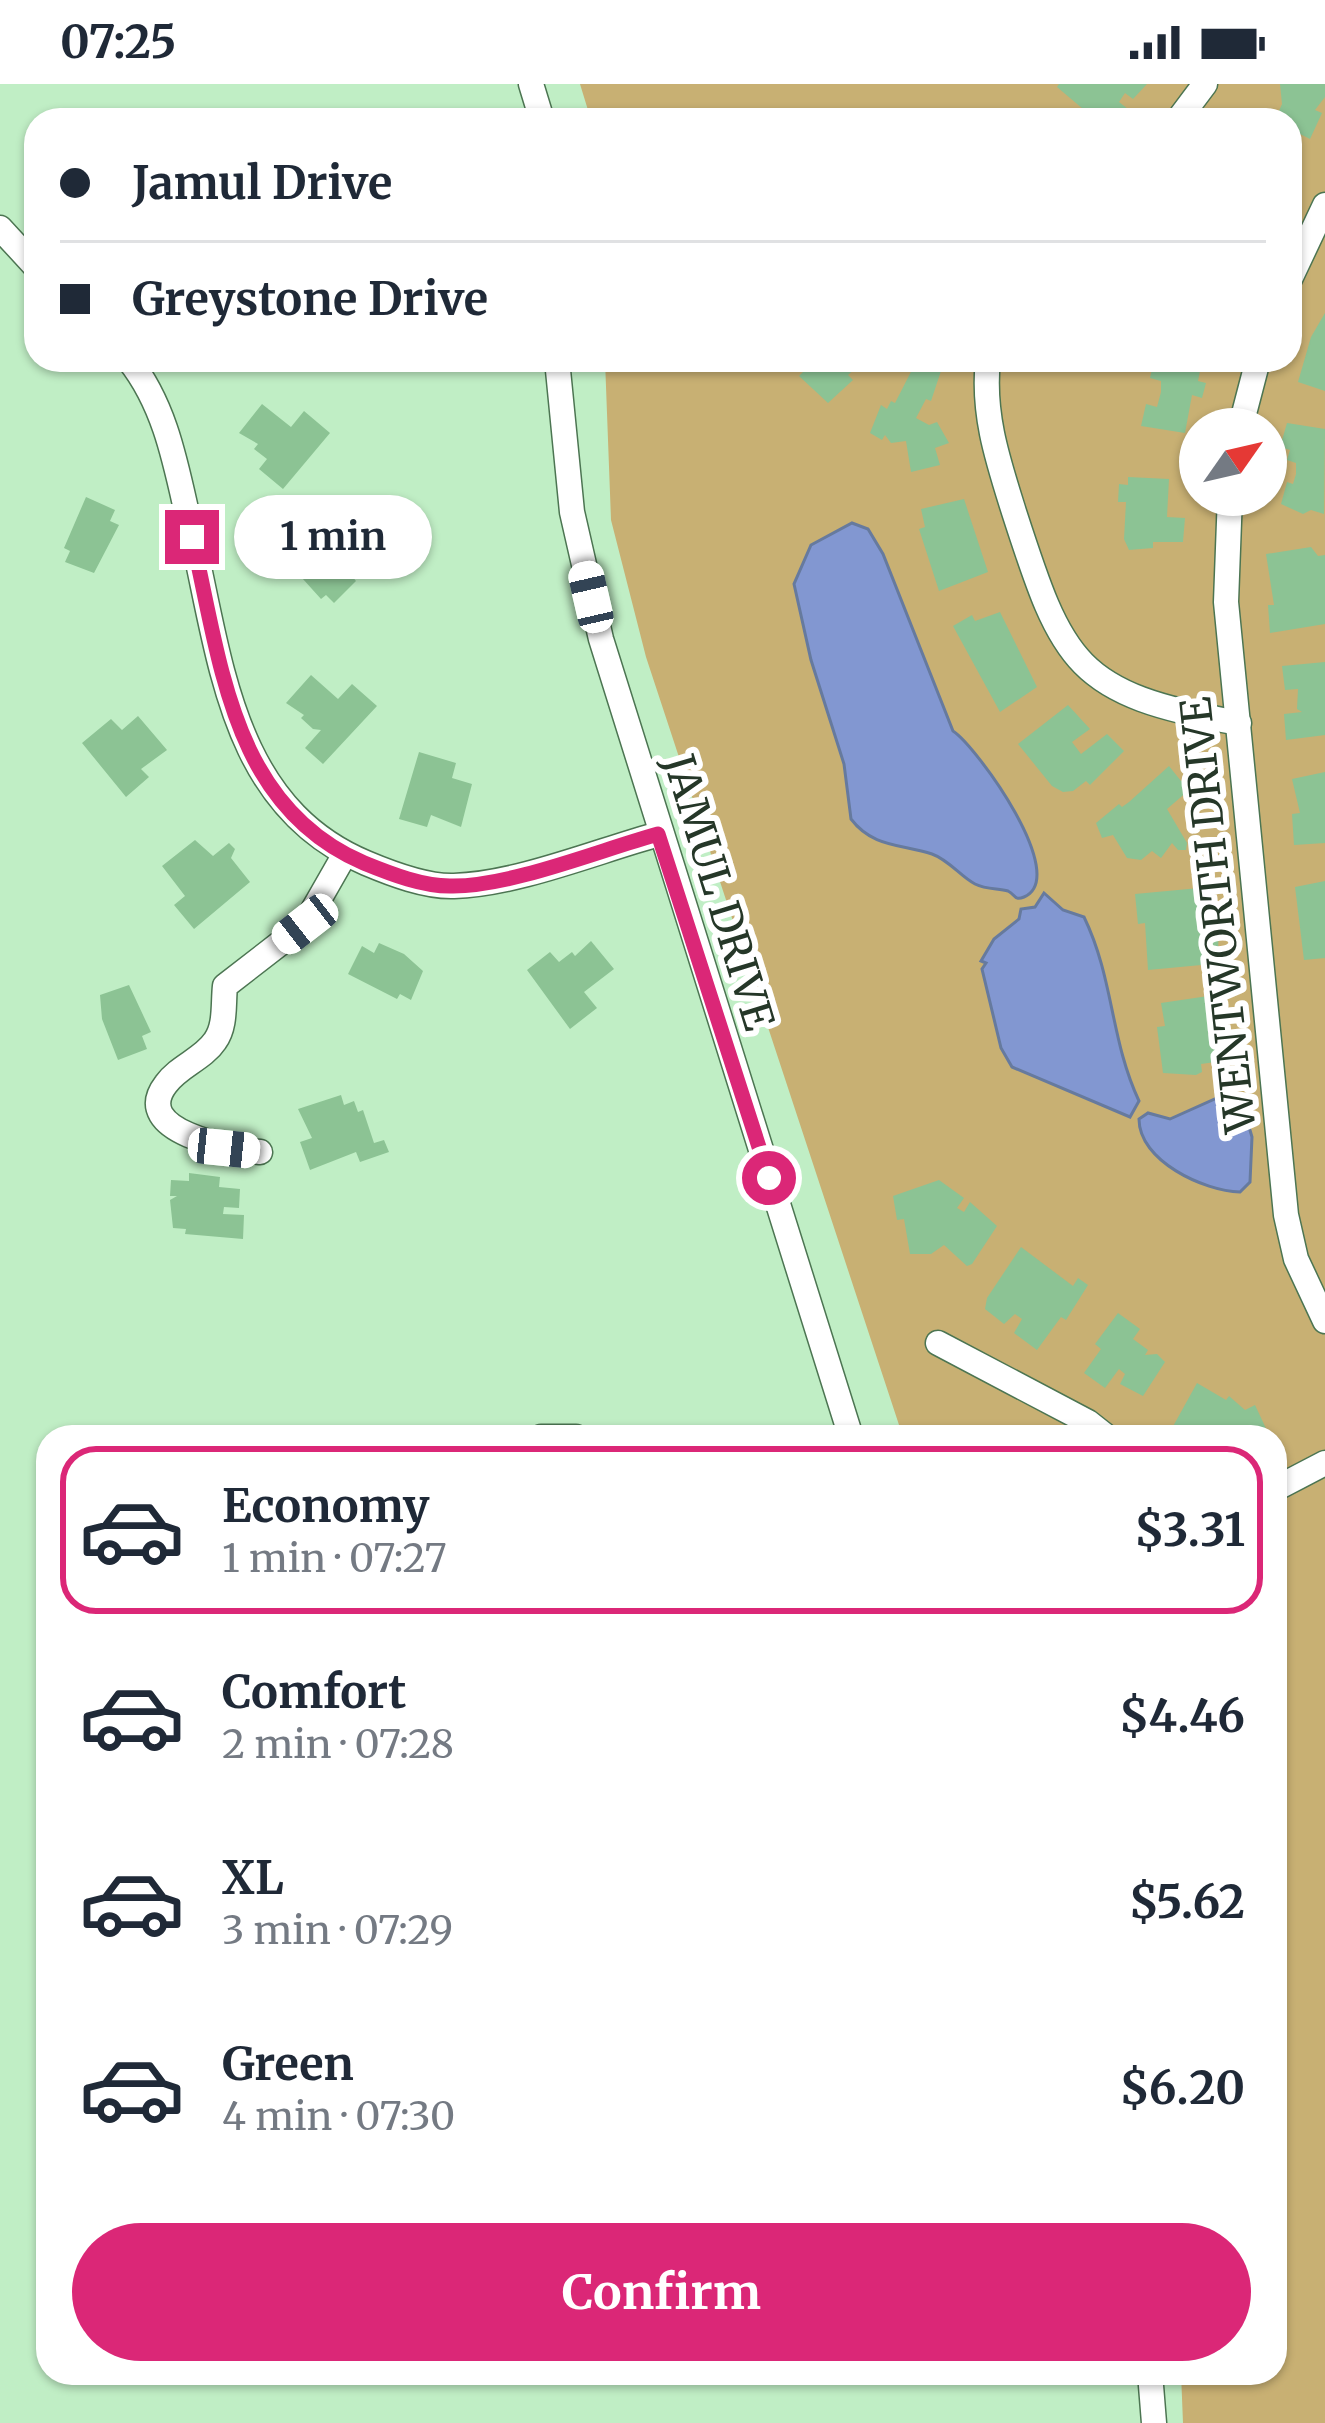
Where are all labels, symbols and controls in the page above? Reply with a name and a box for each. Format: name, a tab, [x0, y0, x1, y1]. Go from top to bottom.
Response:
text: 07:25	[60, 14, 176, 70]
text: Jamul Drive	[132, 155, 392, 211]
text: Greystone Drive	[132, 271, 488, 327]
north arrow	[1179, 408, 1287, 516]
map controls	[1179, 408, 1287, 516]
callout: 1 min	[234, 495, 432, 579]
route end	[165, 510, 219, 564]
text: 1 min	[280, 512, 386, 561]
car	[565, 558, 617, 636]
street label: WENTWORTH DRIVE	[1169, 694, 1267, 1137]
street label: JAMUL DRIVE	[652, 747, 786, 1036]
car	[266, 888, 344, 960]
car	[186, 1126, 262, 1170]
route start	[742, 1151, 796, 1205]
icon: car	[78, 1476, 186, 1584]
text: Economy	[222, 1478, 430, 1534]
text: $3.31	[1134, 1502, 1245, 1558]
text: 1 min · 07:27	[222, 1534, 447, 1583]
icon: car	[78, 1662, 186, 1770]
text: Comfort	[222, 1664, 406, 1720]
text: $4.46	[1119, 1688, 1245, 1744]
text: 2 min · 07:28	[222, 1720, 454, 1769]
icon: car	[78, 1848, 186, 1956]
text: XL	[222, 1850, 284, 1906]
text: $5.62	[1129, 1874, 1245, 1930]
text: 3 min · 07:29	[222, 1906, 453, 1955]
icon: car	[78, 2034, 186, 2142]
text: Green	[222, 2036, 354, 2092]
text: $6.20	[1119, 2060, 1245, 2116]
text: 4 min · 07:30	[222, 2092, 455, 2141]
button: Confirm	[72, 2223, 1251, 2361]

